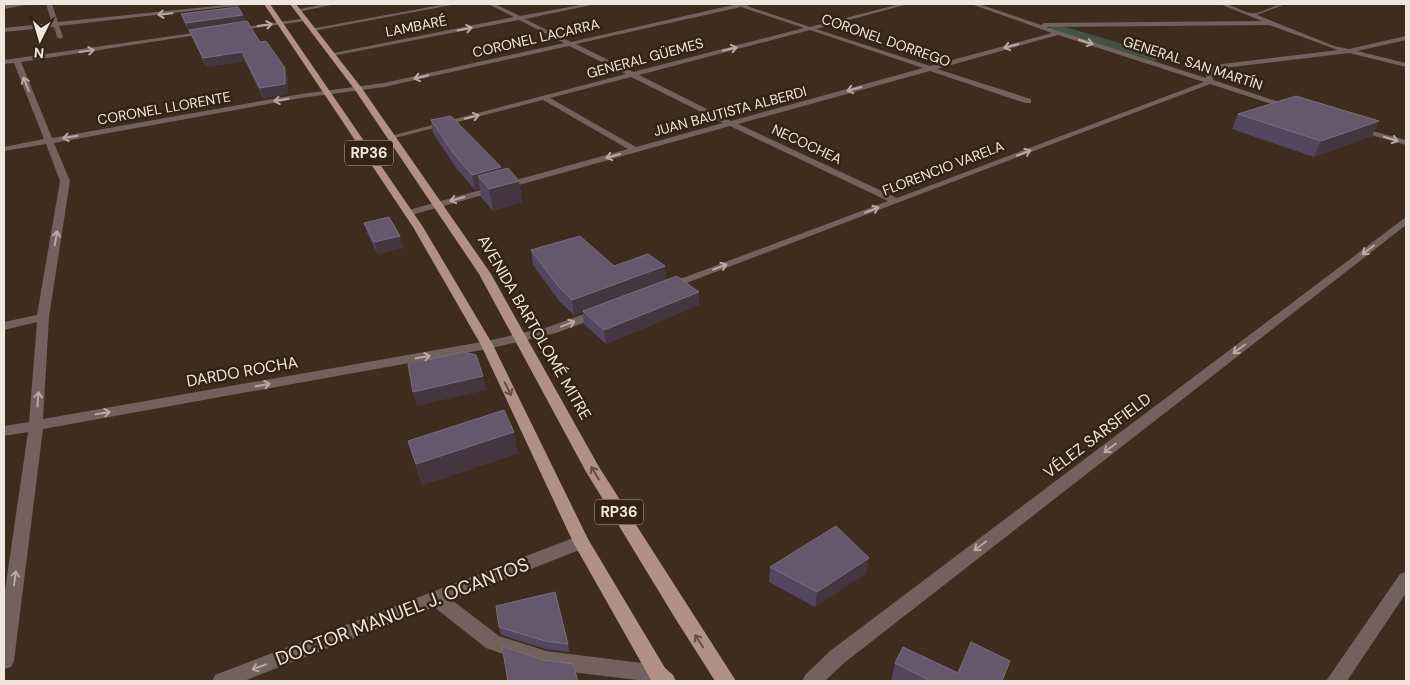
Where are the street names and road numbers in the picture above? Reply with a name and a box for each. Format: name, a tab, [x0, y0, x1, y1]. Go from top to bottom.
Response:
street label: CORONEL DORREGO	[819, 9, 953, 71]
street label: LAMBARÉ	[384, 11, 448, 41]
street label: CORONEL LACARRA	[471, 15, 601, 61]
street label: GENERAL SAN MARTÍN	[1121, 32, 1265, 94]
street label: GENERAL GÜEMES	[585, 34, 705, 82]
street label: JUAN BAUTISTA ALBERDI	[651, 82, 809, 140]
street label: CORONEL LLORENTE	[96, 87, 232, 129]
street label: NECOCHEA	[769, 120, 845, 168]
street label: FLORENCIO VARELA	[880, 137, 1006, 199]
road number: RP36	[345, 140, 393, 166]
street label: AVENIDA BARTOLOMÉ MITRE	[473, 231, 596, 424]
street label: DARDO ROCHA	[185, 351, 300, 392]
street label: VÉLEZ SARSFIELD	[1039, 388, 1155, 483]
road number: RP36	[595, 500, 643, 524]
street label: DOCTOR MANUEL J. OCANTOS	[272, 552, 532, 671]

